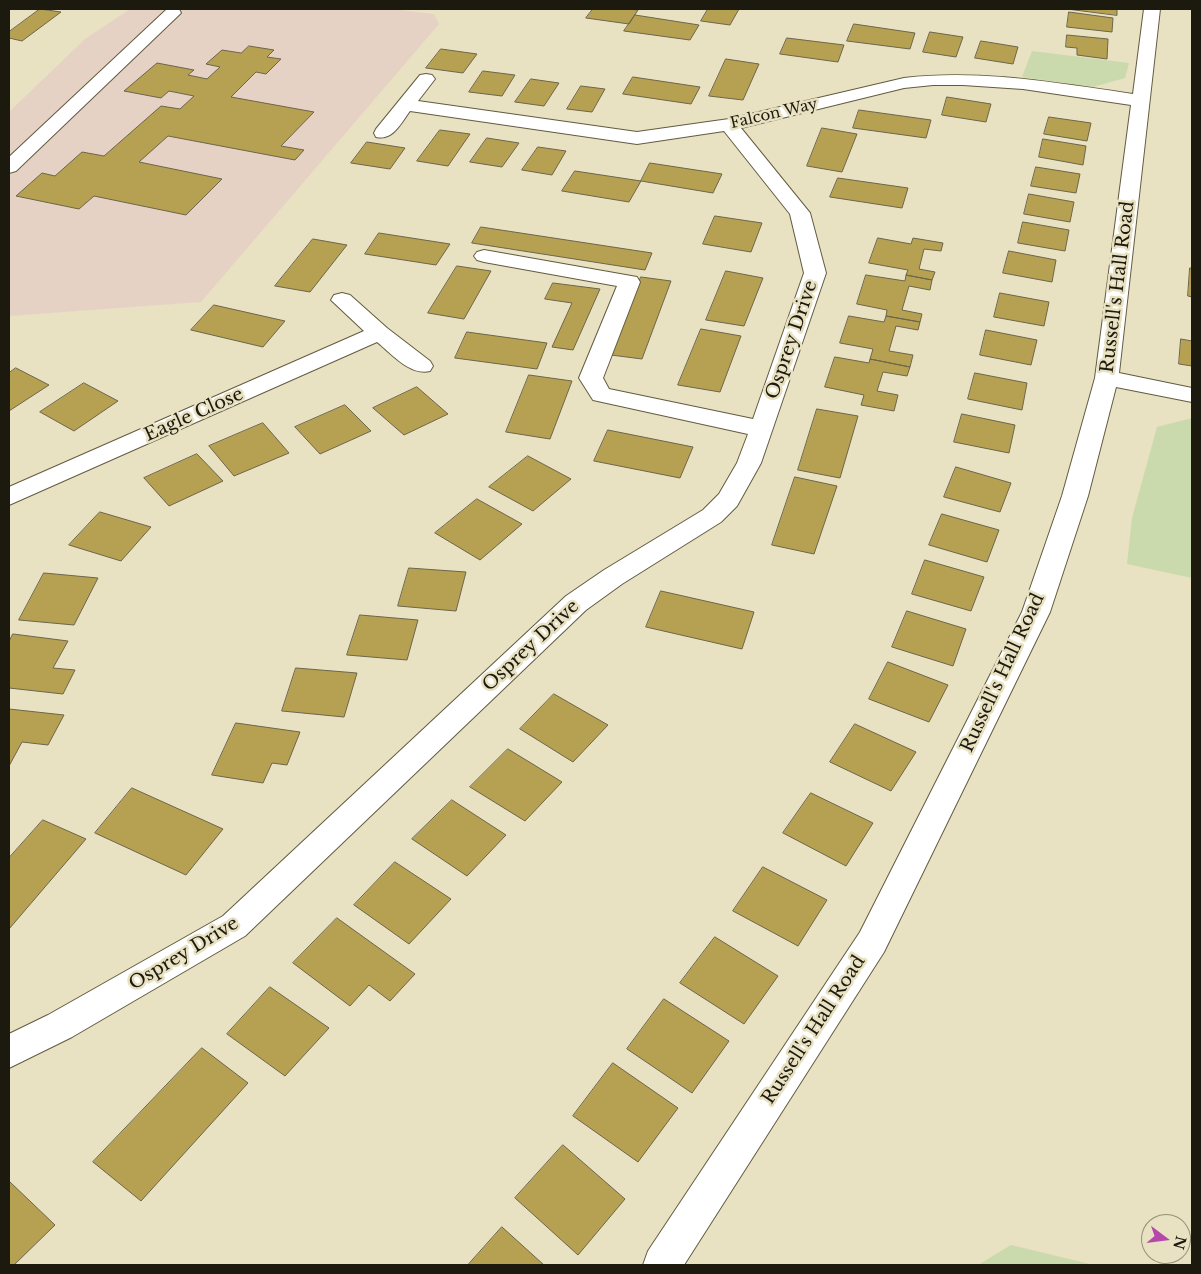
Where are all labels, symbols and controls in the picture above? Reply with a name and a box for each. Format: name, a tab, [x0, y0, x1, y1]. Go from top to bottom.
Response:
street label: Falcon Way	[729, 95, 819, 133]
street label: Russell's Hall Road	[1097, 200, 1139, 374]
street label: Osprey Drive	[762, 278, 822, 402]
street label: Eagle Close	[141, 384, 247, 446]
street label: Russell's Hall Road	[957, 590, 1049, 756]
street label: Osprey Drive	[478, 596, 584, 696]
street label: Osprey Drive	[125, 913, 243, 995]
street label: Russell's Hall Road	[758, 952, 870, 1108]
north arrow	[1141, 1214, 1191, 1264]
text: N	[1169, 1234, 1190, 1251]

